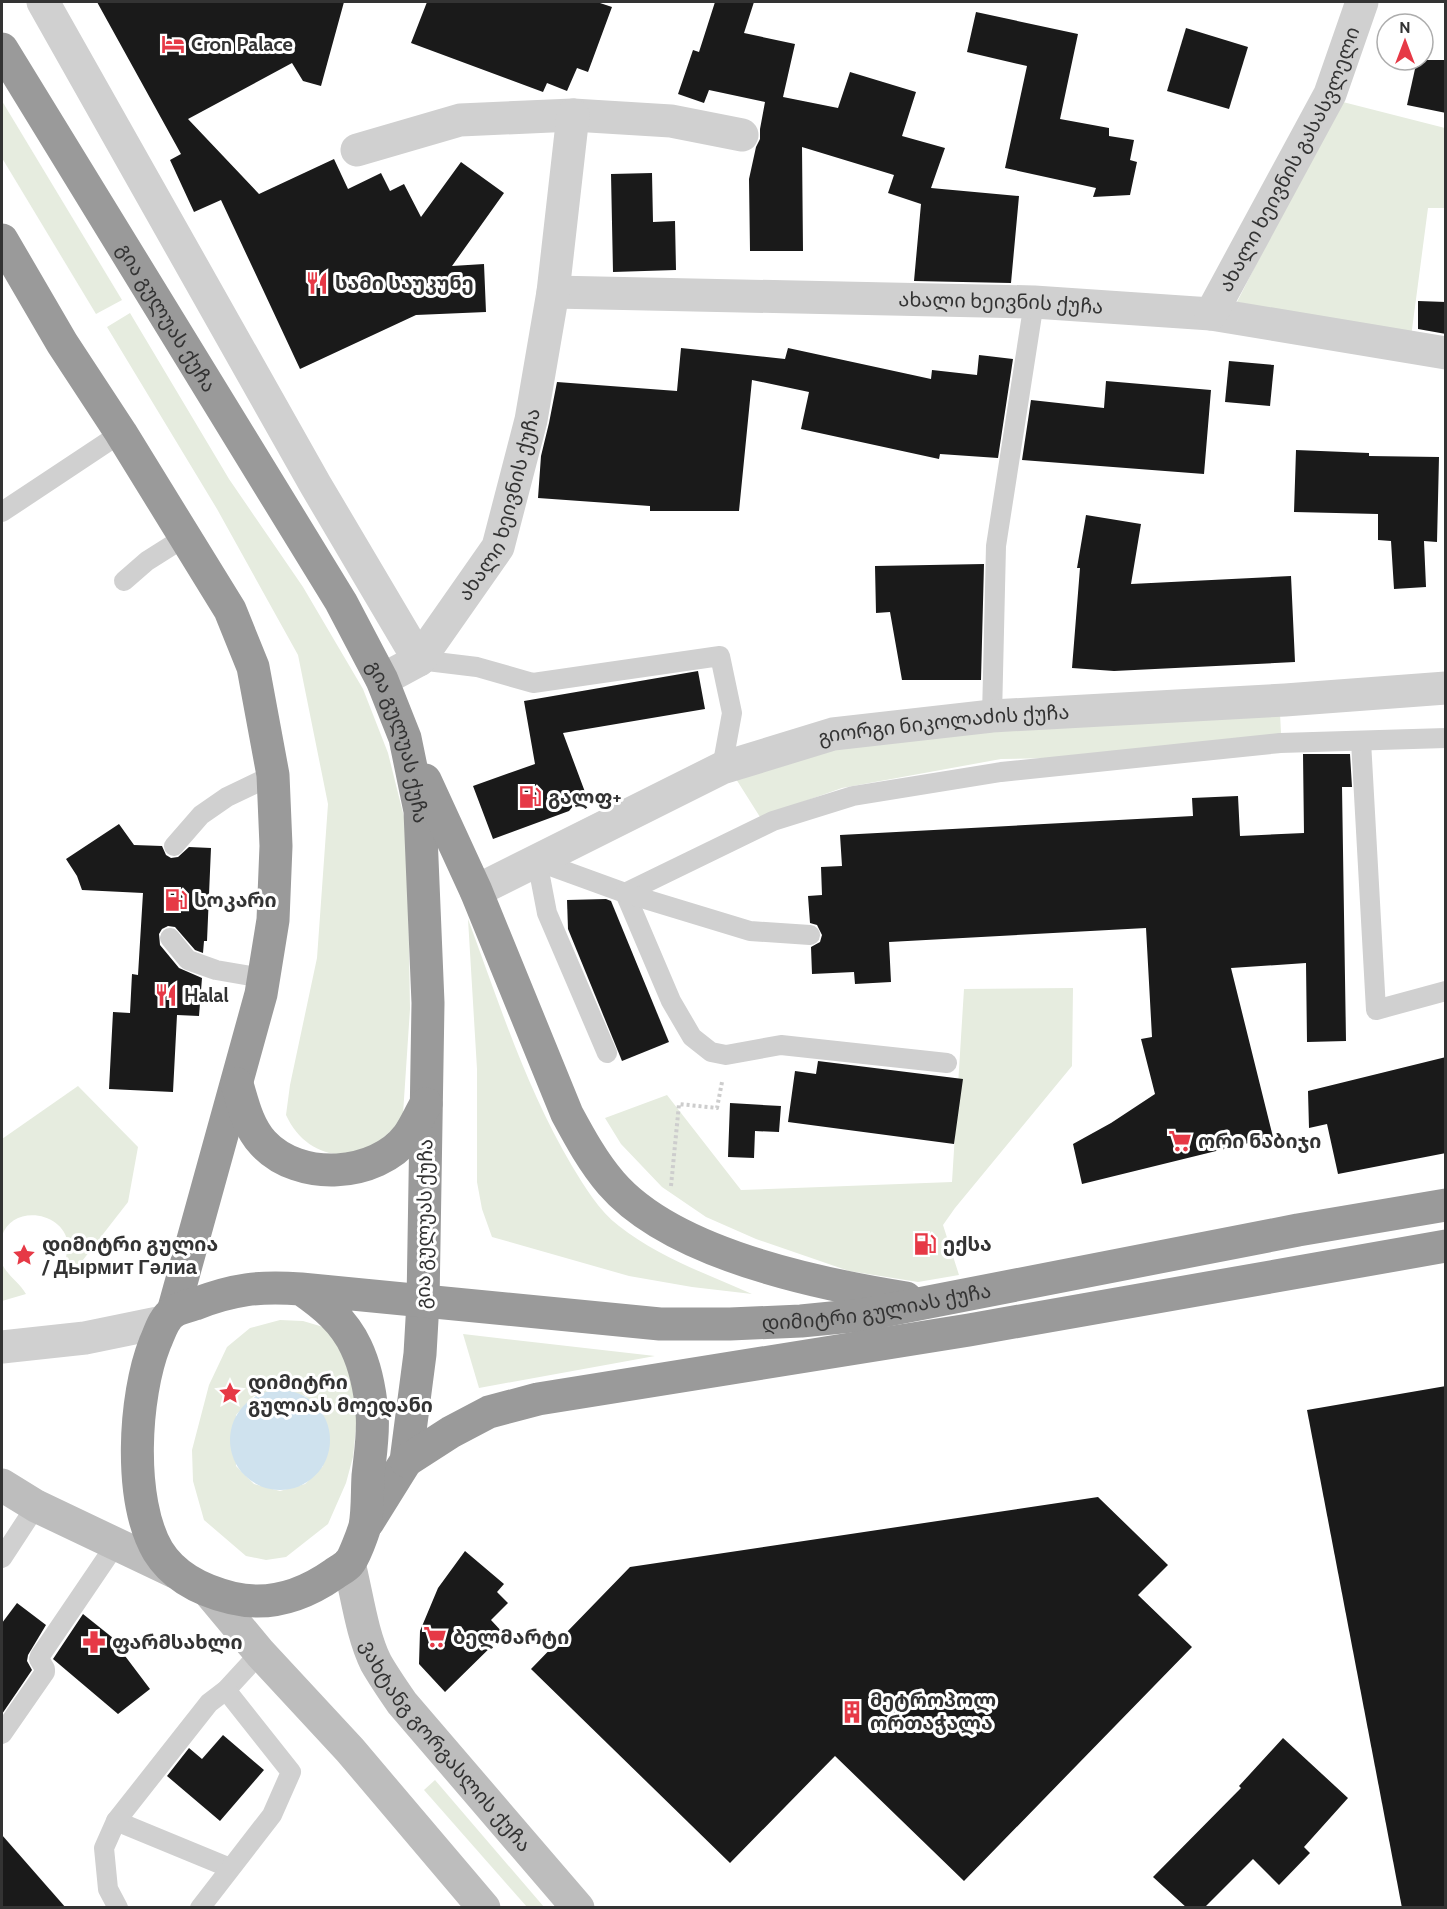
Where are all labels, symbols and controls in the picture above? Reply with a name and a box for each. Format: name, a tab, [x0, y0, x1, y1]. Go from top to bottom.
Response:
north arrow	[1375, 12, 1435, 72]
text: N	[1399, 18, 1411, 37]
street label: ახალი ხეივნის გასასვლელი	[1213, 23, 1365, 296]
hotel icon: Cron Palace	[160, 31, 186, 57]
place label: Cron Palace	[191, 32, 293, 56]
street label: გია გულუას ქუჩა	[112, 239, 221, 396]
restaurant icon: სამი საუკუნე	[304, 270, 330, 296]
place label: სამი საუკუნე	[335, 271, 474, 295]
street label: ახალი ხეივნის ქუჩა	[898, 287, 1104, 319]
street label: ახალი ხეივნის ქუჩა	[452, 407, 545, 605]
street label: გია გულუას ქუჩა	[362, 656, 433, 824]
street label: გიორგი ნიკოლაძის ქუჩა	[814, 700, 1070, 750]
fuel station icon: გალფ+	[517, 784, 543, 810]
place label: გალფ+	[548, 785, 621, 809]
fuel station icon: სოკარი	[163, 887, 189, 913]
place label: სოკარი	[194, 888, 277, 912]
restaurant icon: Halal	[153, 982, 179, 1008]
place label: Halal	[184, 983, 229, 1007]
supermarket icon: ორი ნაბიჯი	[1167, 1128, 1193, 1154]
place label: ორი ნაბიჯი	[1198, 1129, 1321, 1153]
street label: გია გულუას ქუჩა	[411, 1139, 438, 1309]
fuel station icon: ექსა	[912, 1231, 938, 1257]
place label: დიმიტრი გულია / Дырмит Гәлиа	[41, 1232, 218, 1279]
place label: ექსა	[943, 1232, 992, 1256]
place icon: დიმიტრი გულია / Дырмит Гәлиа	[11, 1242, 37, 1268]
street label: დიმიტრი გულიას ქუჩა	[761, 1278, 993, 1336]
place label: დიმიტრი გულიას მოედანი	[248, 1370, 433, 1418]
place icon: დიმიტრი გულიას მოედანი	[217, 1380, 243, 1406]
supermarket icon: ბელმარტი	[422, 1624, 448, 1650]
place label: ბელმარტი	[453, 1625, 569, 1649]
pharmacy icon: ფარმსახლი	[81, 1629, 107, 1655]
place label: ფარმსახლი	[112, 1630, 243, 1654]
street label: ვახტანგ გორგასლის ქუჩა	[356, 1637, 536, 1857]
place label: მეტროპოლ ორთაჭალა	[870, 1688, 996, 1735]
building icon: მეტროპოლ ორთაჭალა	[839, 1699, 865, 1725]

